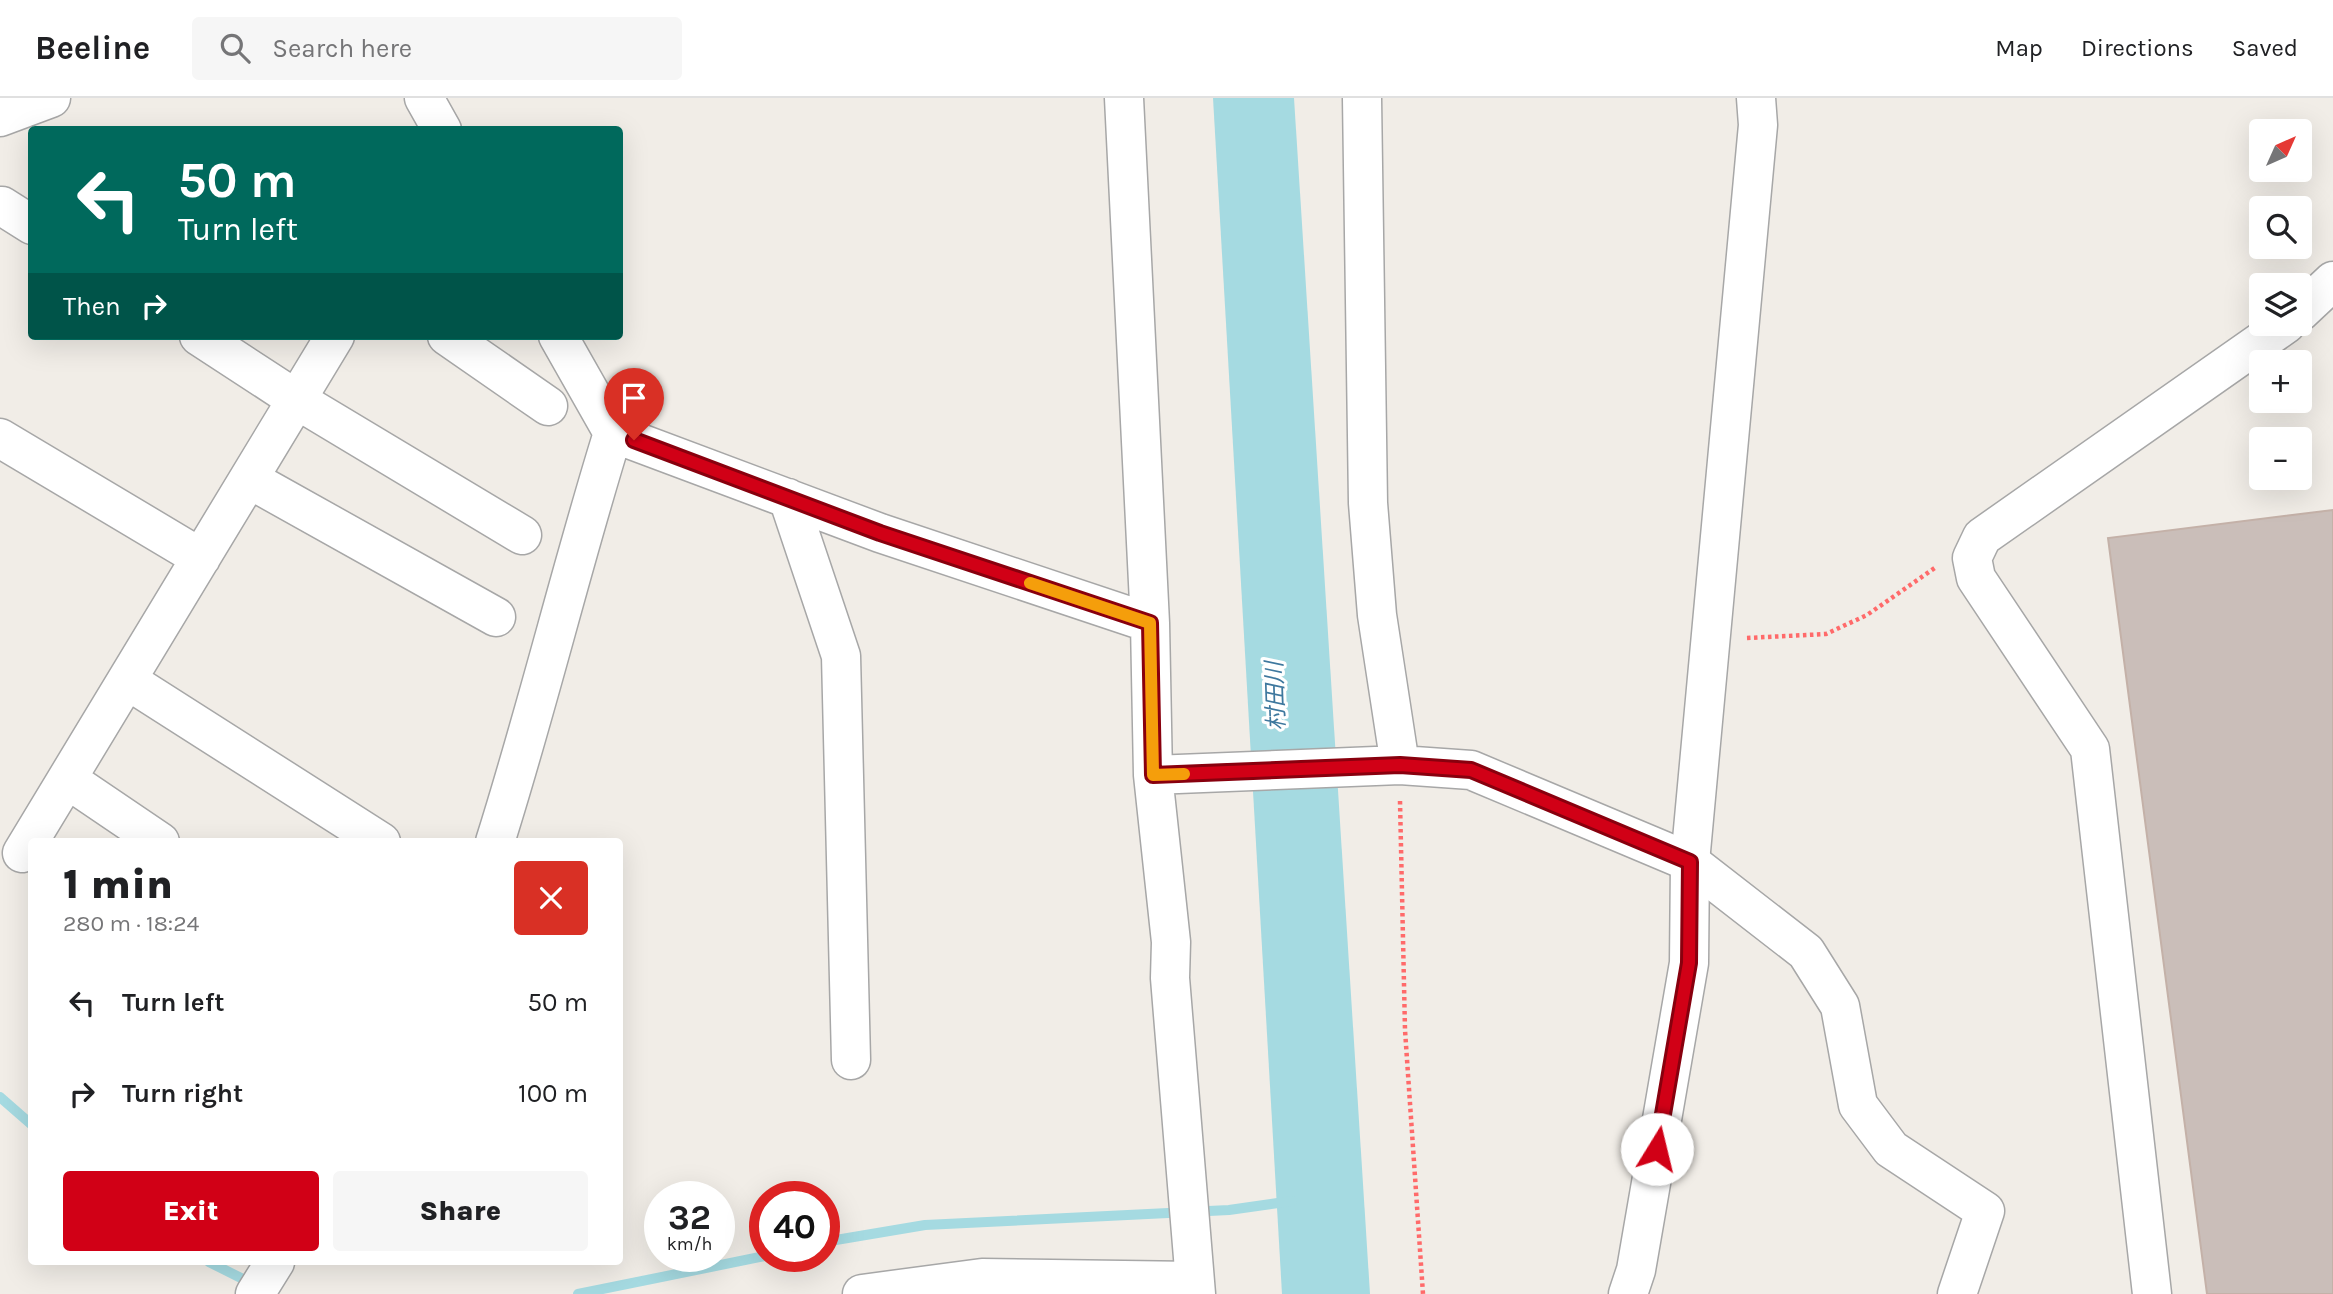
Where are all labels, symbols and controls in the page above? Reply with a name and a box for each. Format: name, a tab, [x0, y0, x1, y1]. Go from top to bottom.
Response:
search box	[192, 17, 682, 80]
text: Beeline	[35, 29, 150, 67]
icon: search	[216, 29, 254, 67]
text: Search here	[272, 33, 412, 64]
text: Map	[1995, 34, 2043, 62]
text: Directions	[2081, 34, 2194, 62]
text: Saved	[2232, 34, 2298, 62]
north arrow	[2249, 119, 2312, 182]
map controls	[2249, 119, 2312, 490]
text: 50 m	[178, 152, 296, 209]
icon: left	[63, 154, 154, 245]
button: search	[2249, 196, 2312, 259]
text: Turn left	[178, 211, 298, 248]
button: layers	[2249, 273, 2312, 336]
icon: right	[135, 287, 173, 325]
text: Then	[63, 291, 121, 322]
button: +	[2249, 350, 2312, 413]
pin	[604, 368, 664, 440]
icon: arrive	[615, 379, 653, 417]
button: −	[2249, 427, 2312, 490]
water label: 村田川	[1261, 658, 1290, 731]
text: 1 min	[63, 859, 173, 909]
button: close	[514, 861, 588, 935]
text: 280 m · 18:24	[63, 910, 199, 937]
icon: left	[63, 984, 101, 1022]
text: Turn left	[122, 987, 224, 1018]
text: 50 m	[527, 987, 588, 1018]
icon: right	[63, 1075, 101, 1113]
text: Turn right	[122, 1078, 243, 1109]
text: 100 m	[518, 1078, 588, 1109]
position arrow	[1620, 1112, 1694, 1186]
button: Exit	[63, 1171, 319, 1251]
button: Share	[333, 1171, 588, 1251]
speed limit sign: 40	[749, 1181, 840, 1272]
text: 32	[668, 1197, 711, 1238]
text: km/h	[667, 1233, 712, 1255]

